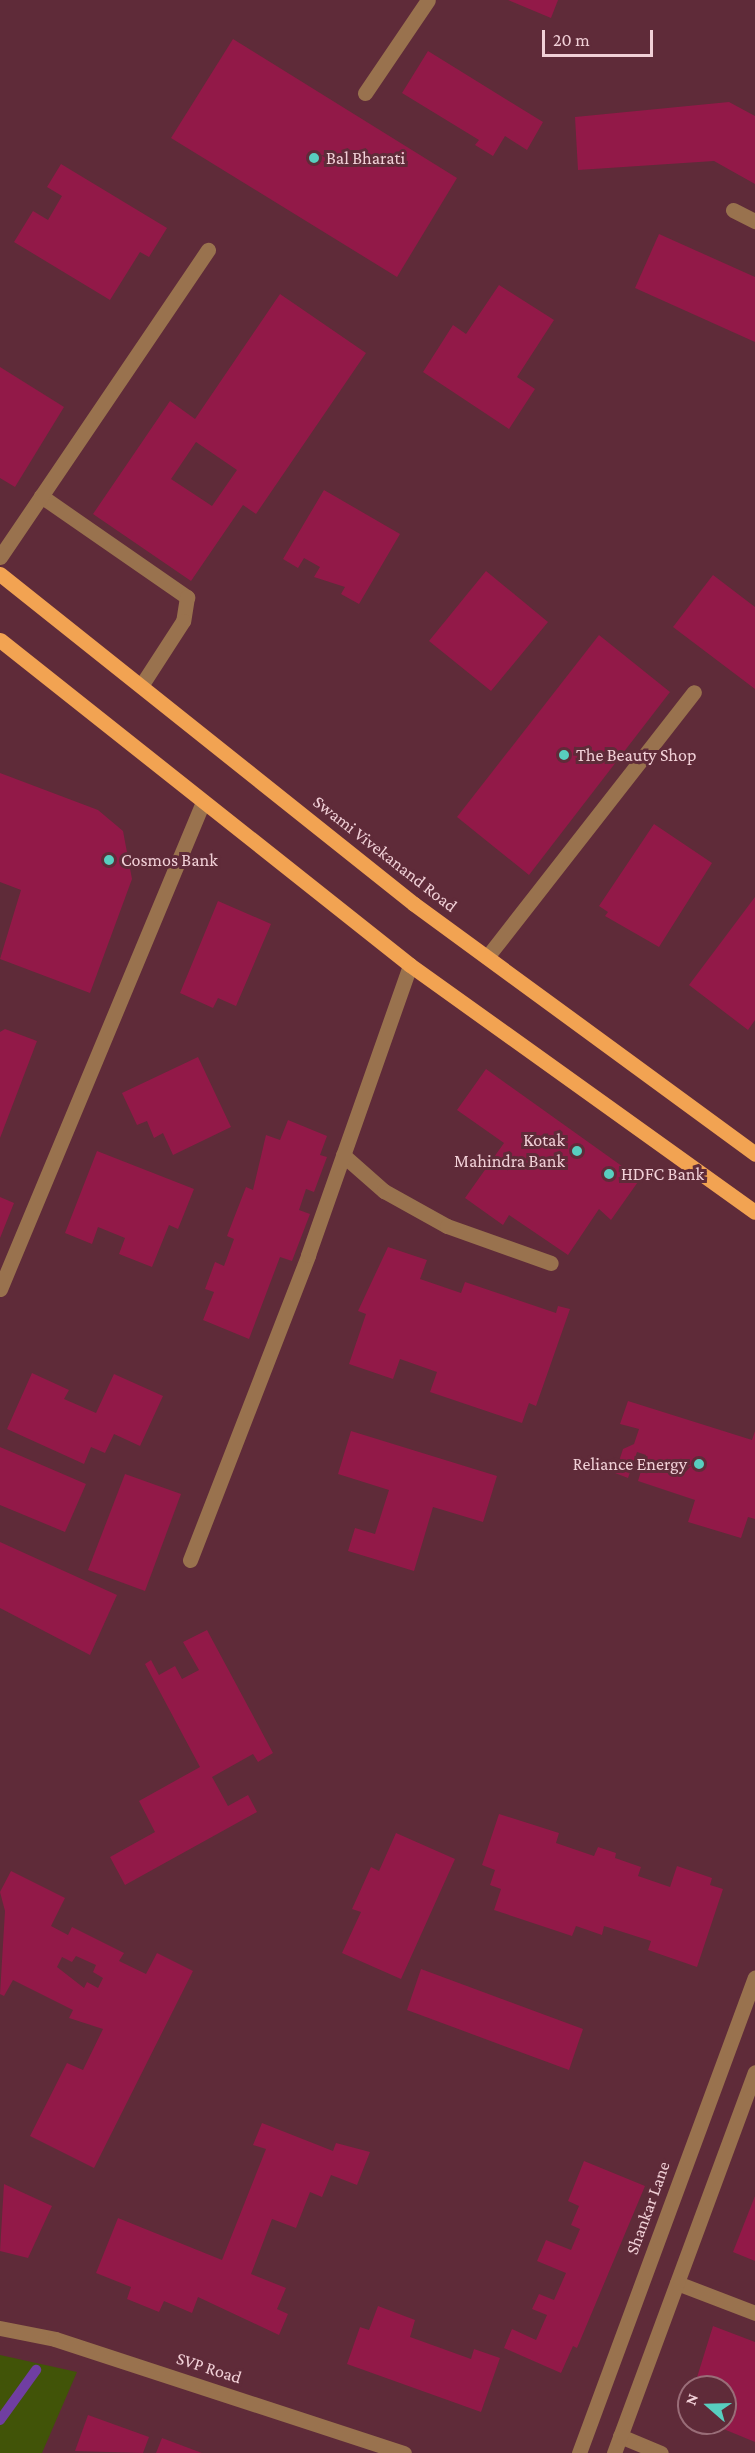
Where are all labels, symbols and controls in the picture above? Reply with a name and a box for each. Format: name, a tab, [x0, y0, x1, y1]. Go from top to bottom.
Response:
scale bar	[545, 18, 656, 56]
text: 20 m	[553, 30, 590, 50]
place label: Bal Bharati	[326, 147, 405, 169]
marker: Bal Bharati	[307, 151, 321, 165]
place label: The Beauty Shop	[576, 744, 696, 766]
marker: The Beauty Shop	[557, 748, 571, 762]
street label: Swami Vivekanand Road	[309, 791, 461, 917]
place label: Cosmos Bank	[121, 849, 218, 871]
marker: Cosmos Bank	[102, 853, 116, 867]
place label: Kotak Mahindra Bank	[454, 1130, 565, 1172]
marker: Kotak Mahindra Bank	[570, 1144, 584, 1158]
place label: HDFC Bank	[621, 1163, 704, 1185]
marker: HDFC Bank	[602, 1167, 616, 1181]
place label: Reliance Energy	[573, 1453, 687, 1475]
marker: Reliance Energy	[692, 1457, 706, 1471]
street label: Shankar Lane	[621, 2158, 675, 2258]
street label: SVP Road	[174, 2347, 244, 2389]
north arrow	[677, 2375, 737, 2435]
text: N	[682, 2391, 701, 2407]

